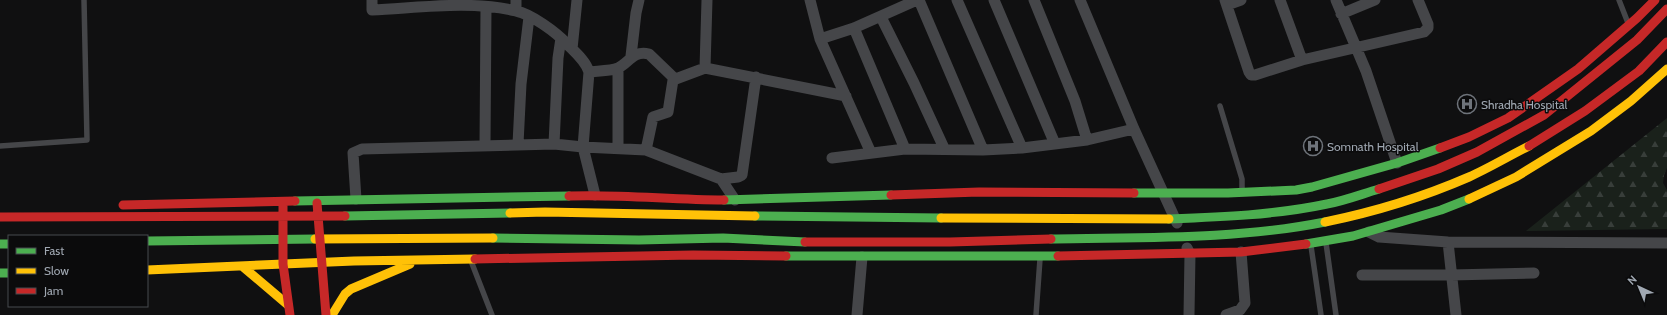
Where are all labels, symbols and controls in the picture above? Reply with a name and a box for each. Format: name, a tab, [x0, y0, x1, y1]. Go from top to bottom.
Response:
hospital icon: Shradha Hospital	[1456, 93, 1478, 115]
place label: Shradha Hospital	[1481, 97, 1567, 112]
hospital icon: Somnath Hospital	[1302, 135, 1324, 157]
place label: Somnath Hospital	[1327, 139, 1419, 154]
legend	[8, 235, 148, 307]
text: Fast	[44, 243, 64, 258]
text: Slow	[44, 263, 69, 278]
north arrow	[1619, 267, 1659, 307]
text: N	[1624, 272, 1640, 288]
text: Jam	[43, 283, 63, 298]

